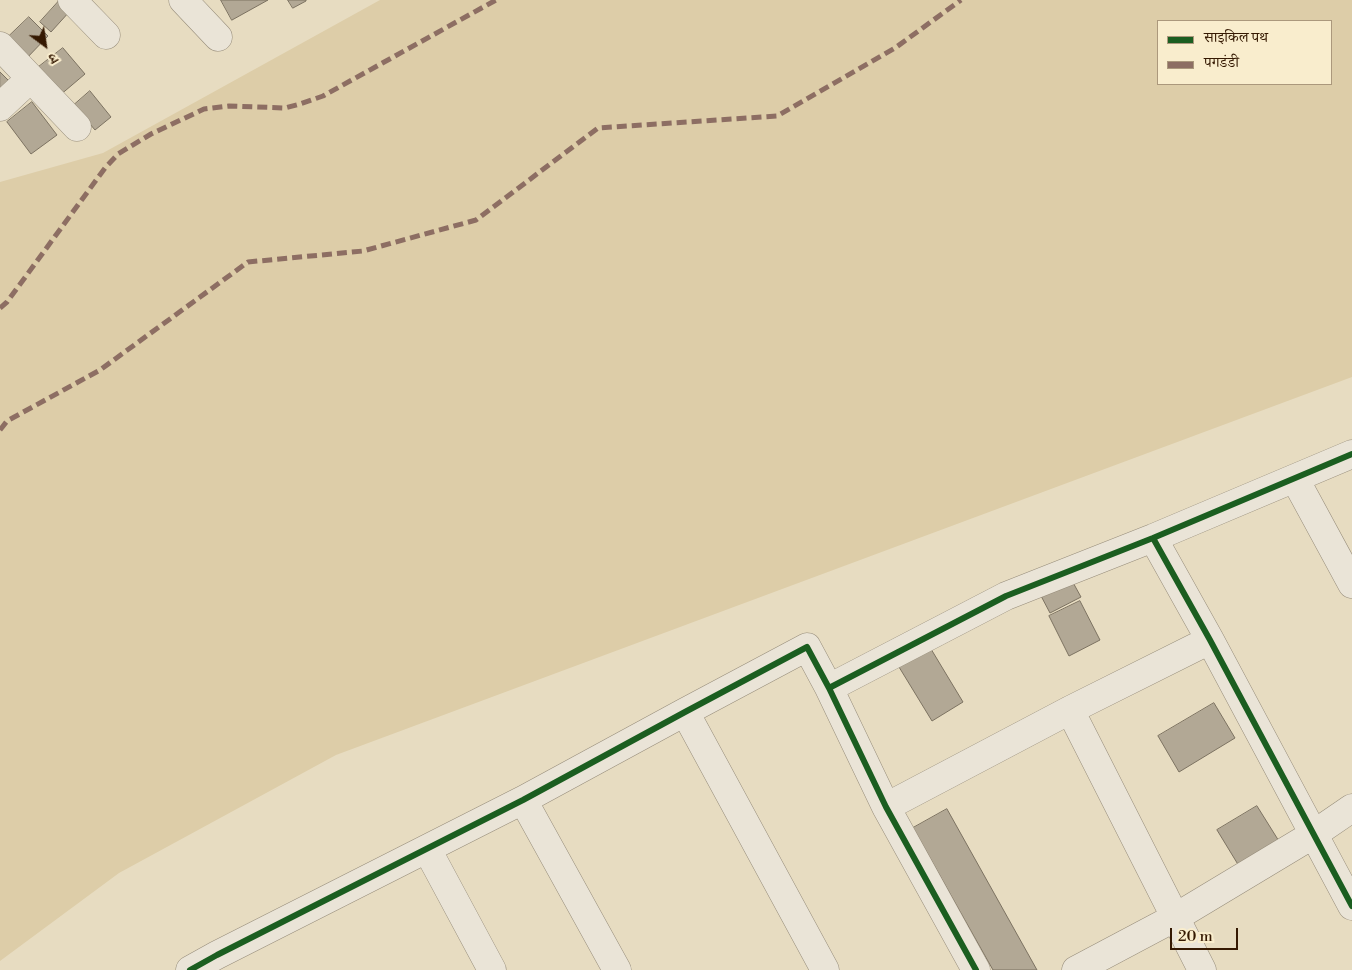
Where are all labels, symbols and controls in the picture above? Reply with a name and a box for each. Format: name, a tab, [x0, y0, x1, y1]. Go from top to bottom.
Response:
north arrow	[20, 20, 70, 70]
legend	[1157, 20, 1332, 85]
text: साइकिल पथ	[1204, 28, 1268, 47]
text: उ	[45, 48, 60, 67]
text: पगडंडी	[1204, 53, 1239, 72]
scale bar	[1172, 918, 1240, 950]
text: 20 m	[1178, 927, 1213, 946]

